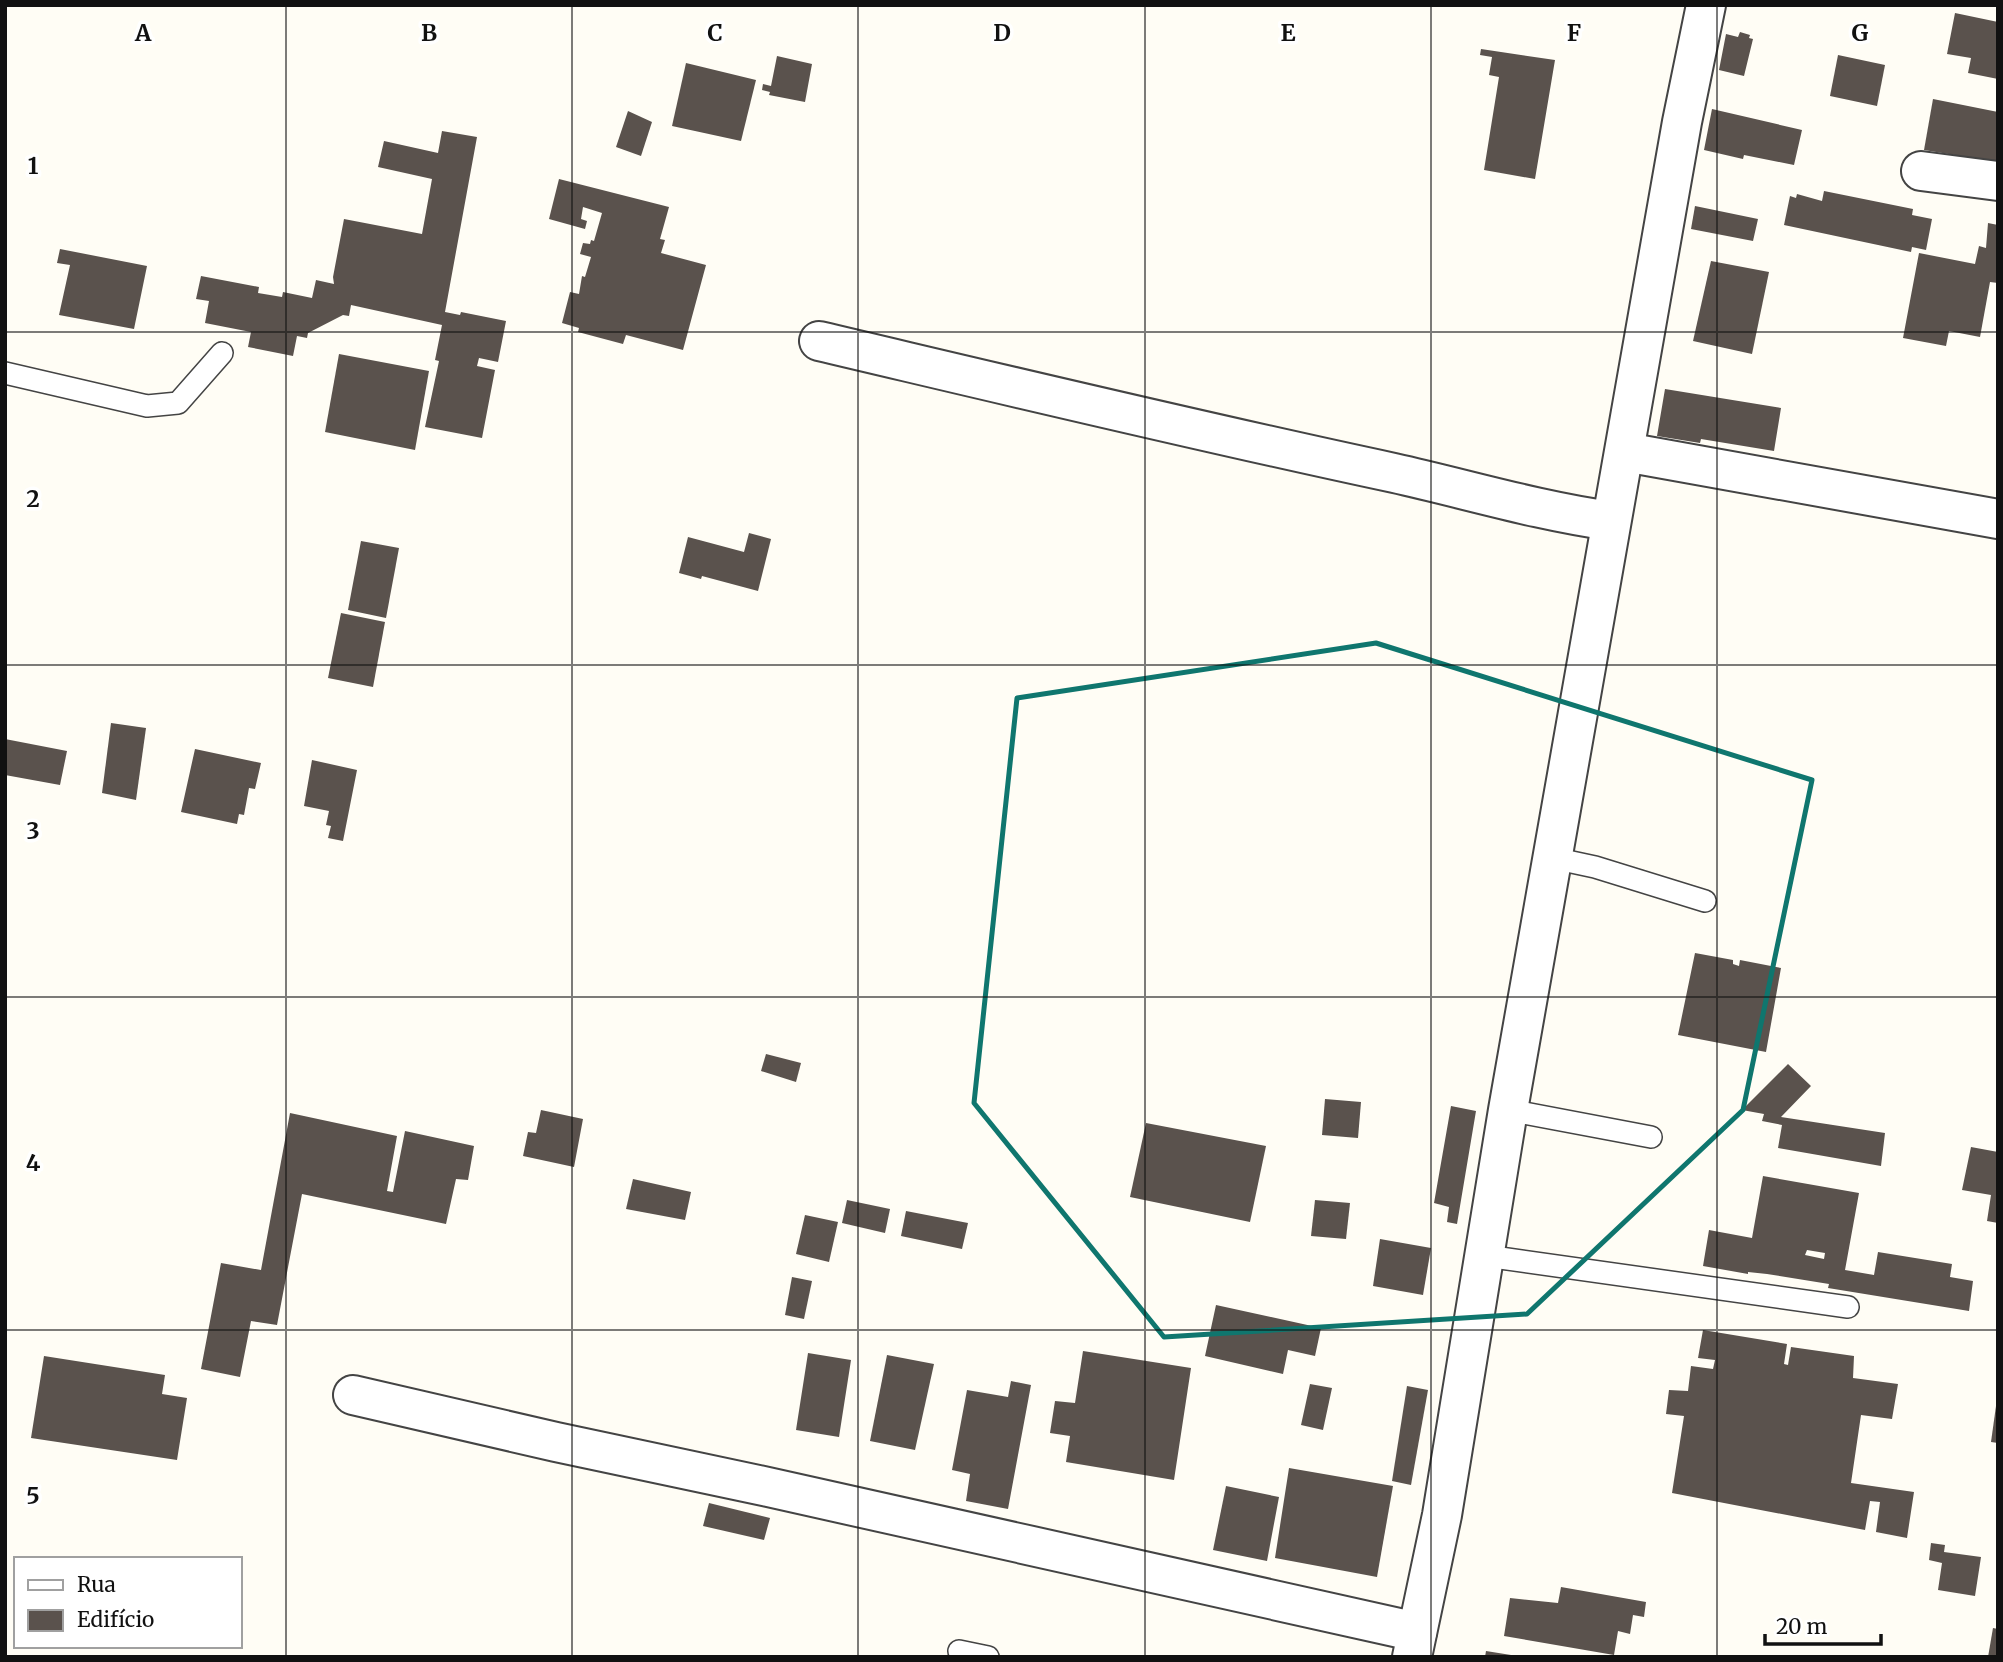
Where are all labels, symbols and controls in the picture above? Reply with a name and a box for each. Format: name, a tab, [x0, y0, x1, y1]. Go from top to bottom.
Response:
text: A	[134, 18, 152, 47]
text: B	[421, 18, 437, 47]
text: C	[707, 18, 723, 47]
text: D	[993, 18, 1011, 47]
text: E	[1280, 18, 1296, 47]
text: F	[1567, 18, 1581, 47]
text: G	[1852, 18, 1869, 47]
text: 1	[28, 151, 39, 180]
text: 2	[26, 484, 40, 513]
text: 3	[26, 816, 40, 845]
text: 4	[26, 1148, 41, 1177]
text: 5	[26, 1481, 40, 1510]
legend	[14, 1557, 242, 1648]
text: Rua	[77, 1571, 116, 1598]
scale bar	[1765, 1602, 1881, 1646]
text: Edifício	[77, 1606, 154, 1633]
text: 20 m	[1776, 1613, 1828, 1640]

